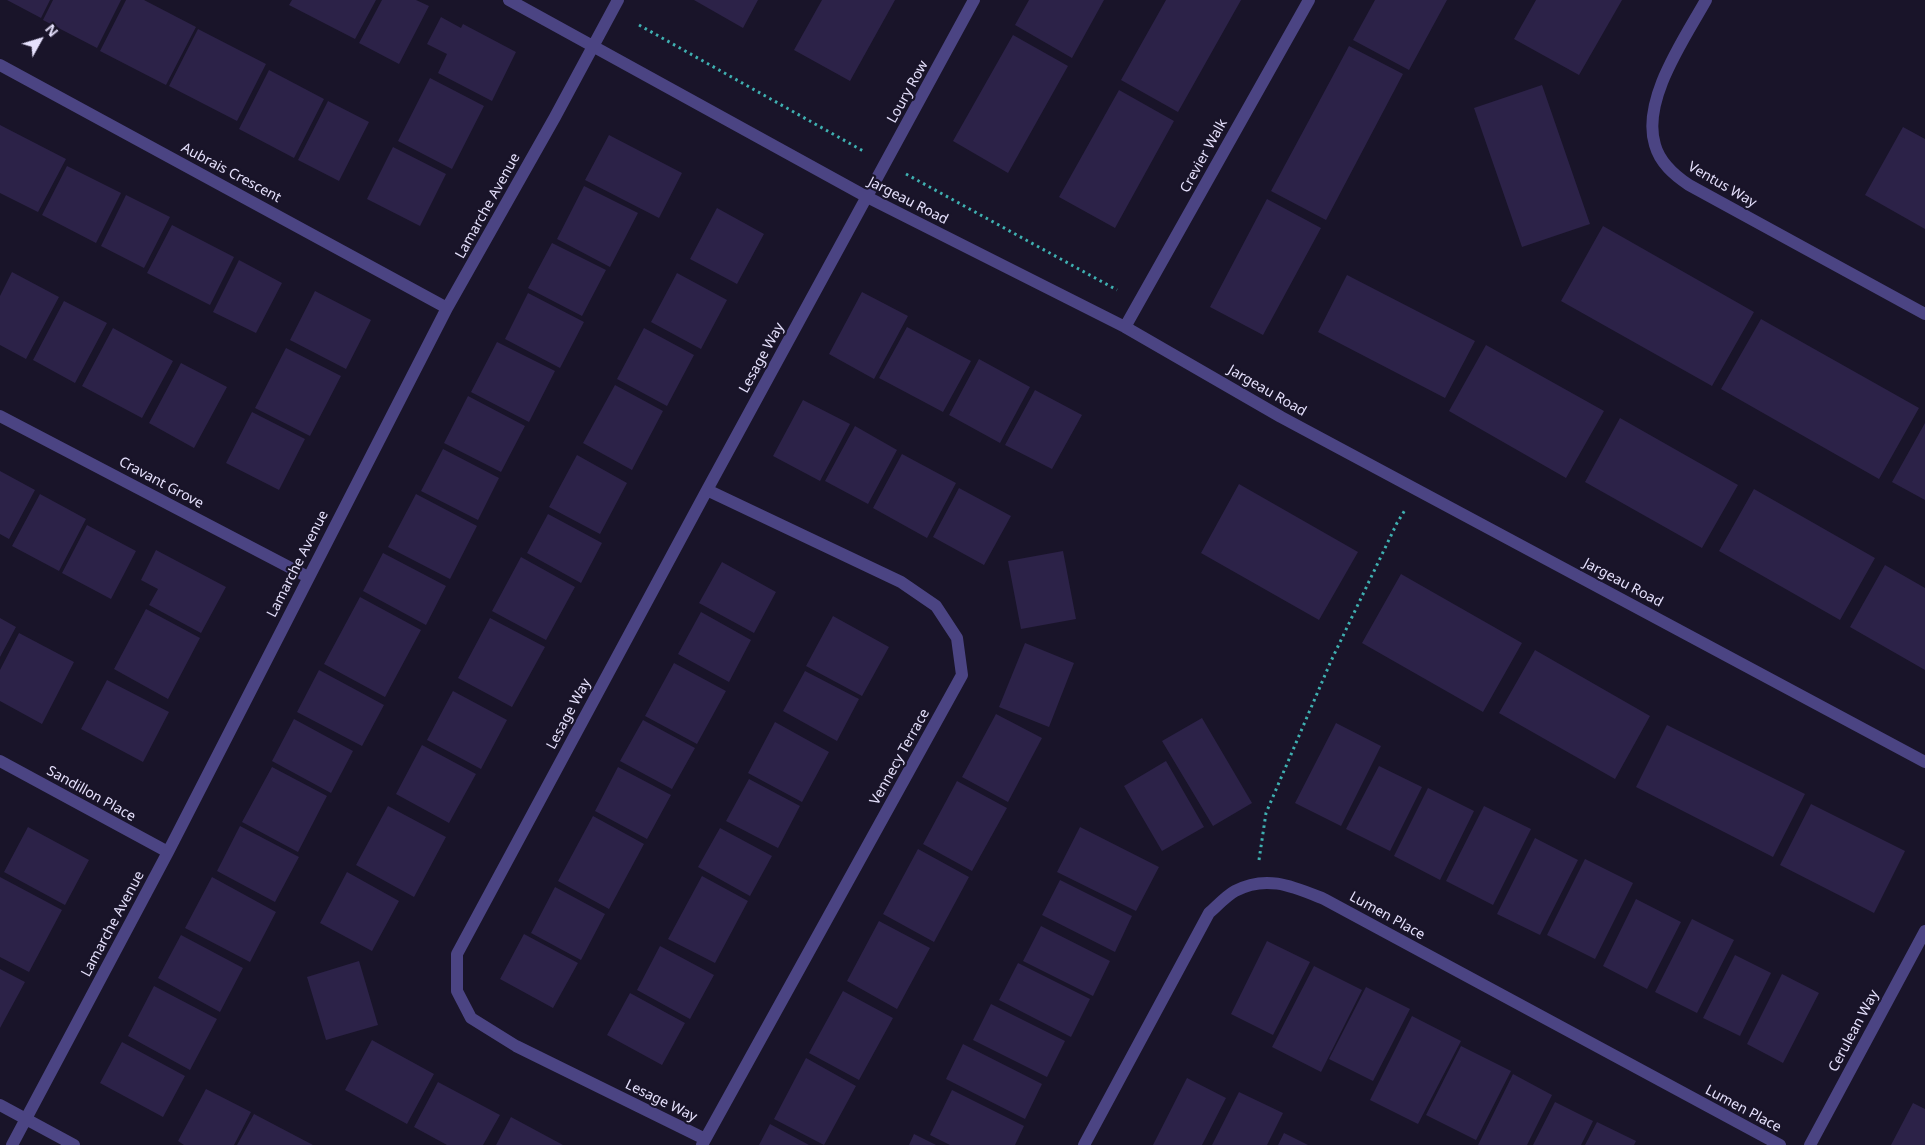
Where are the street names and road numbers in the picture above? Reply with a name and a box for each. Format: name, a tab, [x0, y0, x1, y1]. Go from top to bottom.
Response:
street label: Loury Row	[884, 58, 932, 126]
street label: Crevier Walk	[1177, 116, 1231, 196]
street label: Aubrais Crescent	[178, 140, 284, 206]
street label: Lamarche Avenue	[452, 150, 524, 262]
street label: Ventus Way	[1685, 159, 1759, 211]
street label: Jargeau Road	[865, 174, 951, 228]
street label: Lesage Way	[736, 320, 788, 396]
street label: Jargeau Road	[1225, 362, 1309, 420]
street label: Cravant Grove	[116, 454, 206, 512]
street label: Lamarche Avenue	[264, 508, 332, 620]
street label: Jargeau Road	[1580, 555, 1666, 611]
street label: Lesage Way	[543, 676, 595, 752]
street label: Vennecy Terrace	[867, 706, 933, 808]
street label: Sandillon Place	[44, 763, 138, 825]
street label: Lamarche Avenue	[78, 868, 148, 980]
street label: Lumen Place	[1346, 888, 1428, 944]
street label: Cerulean Way	[1825, 987, 1883, 1075]
street label: Lesage Way	[622, 1076, 700, 1126]
street label: Lumen Place	[1702, 1082, 1784, 1136]

